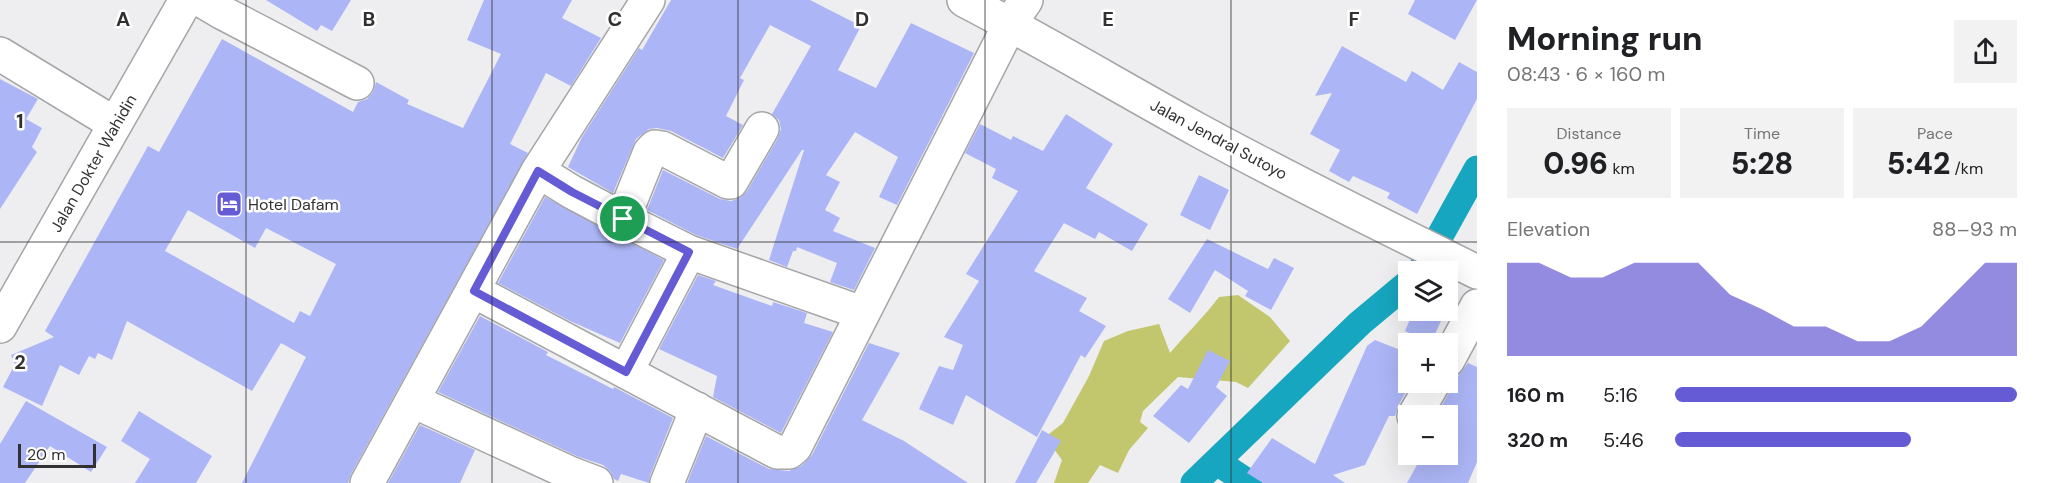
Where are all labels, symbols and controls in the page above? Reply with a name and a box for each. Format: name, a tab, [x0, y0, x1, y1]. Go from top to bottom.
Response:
text: A	[116, 6, 130, 32]
text: B	[363, 6, 375, 32]
text: C	[608, 6, 622, 32]
text: D	[855, 6, 869, 32]
text: E	[1102, 6, 1114, 32]
text: F	[1348, 6, 1360, 32]
text: Morning run	[1507, 17, 1702, 60]
button: share	[1954, 20, 2017, 83]
text: 08:43 · 6 × 160 m	[1507, 61, 1665, 87]
street label: Jalan Dokter Wahidin	[45, 91, 141, 236]
street label: Jalan Jendral Sutoyo	[1147, 94, 1291, 184]
text: 1	[16, 108, 24, 134]
text: Distance	[1557, 123, 1621, 144]
text: Time	[1744, 123, 1780, 144]
text: Pace	[1917, 123, 1953, 144]
text: 0.96	[1543, 144, 1608, 183]
text: 5:28	[1731, 144, 1793, 183]
text: 5:42	[1887, 144, 1950, 183]
text: km	[1608, 158, 1635, 179]
text: /km	[1950, 158, 1983, 179]
hotel icon: Hotel Dafam	[214, 189, 244, 219]
pin	[597, 193, 648, 244]
place label: Hotel Dafam	[248, 194, 339, 215]
icon: arrive	[606, 202, 639, 235]
text: Elevation	[1507, 216, 1590, 242]
text: 88–93 m	[1932, 216, 2017, 242]
map controls	[1398, 261, 1458, 465]
button: layers	[1398, 261, 1458, 321]
button: +	[1398, 333, 1458, 393]
text: 2	[14, 349, 26, 375]
text: 160 m	[1507, 382, 1565, 408]
text: 5:16	[1603, 382, 1638, 408]
button: −	[1398, 405, 1458, 465]
text: 320 m	[1507, 427, 1568, 453]
text: 5:46	[1603, 427, 1644, 453]
scale bar	[18, 441, 96, 468]
text: 20 m	[27, 444, 66, 465]

